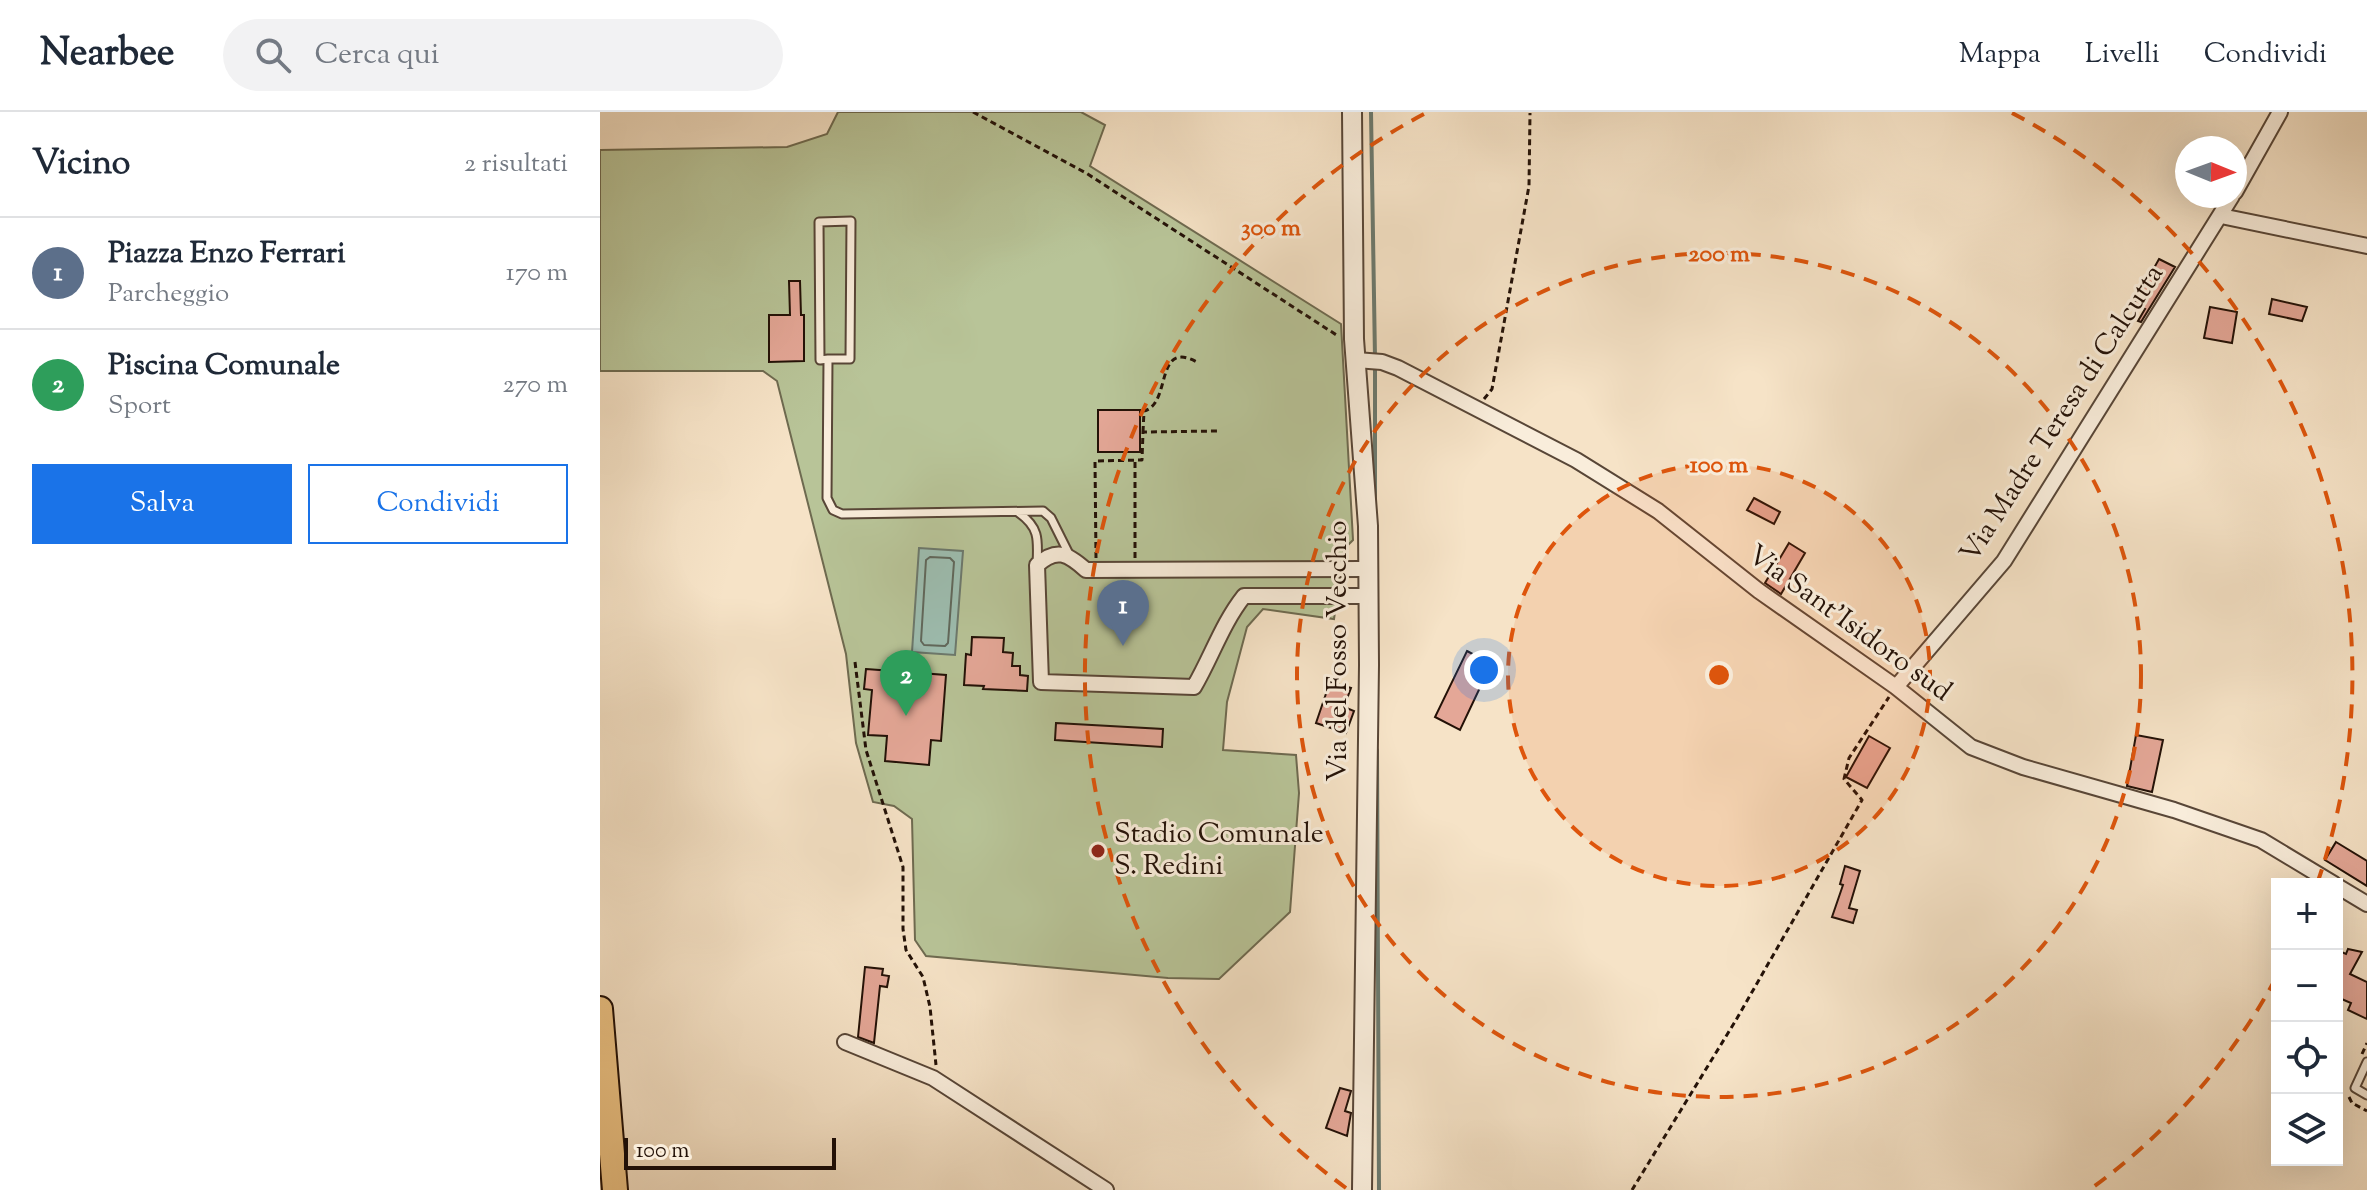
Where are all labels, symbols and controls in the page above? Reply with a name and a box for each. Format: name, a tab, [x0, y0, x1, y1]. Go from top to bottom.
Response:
search box	[223, 19, 783, 91]
text: Nearbee	[40, 28, 175, 82]
icon: search	[251, 33, 295, 77]
text: Cerca qui	[315, 34, 439, 77]
text: Mappa	[1959, 35, 2041, 75]
text: Livelli	[2085, 35, 2160, 75]
text: Condividi	[2204, 35, 2327, 75]
north arrow	[2175, 136, 2247, 208]
text: Vicino	[32, 140, 130, 189]
text: 2 risultati	[464, 146, 568, 183]
text: 300 m	[1241, 212, 1301, 246]
text: Piazza Enzo Ferrari	[108, 233, 346, 276]
text: 200 m	[1688, 238, 1750, 272]
text: 1	[54, 255, 62, 292]
text: 170 m	[506, 255, 568, 292]
street label: Via Madre Teresa di Calcutta	[1951, 257, 2175, 571]
text: Parcheggio	[108, 276, 229, 313]
text: Piscina Comunale	[108, 345, 340, 388]
text: 2	[52, 367, 64, 404]
text: 270 m	[503, 367, 568, 404]
text: Sport	[108, 388, 171, 425]
text: 100 m	[1690, 449, 1748, 483]
button: Salva	[32, 464, 292, 544]
button: Condividi	[308, 464, 568, 544]
street label: Via del Fosso Vecchio	[1319, 520, 1359, 782]
street label: Via Sant'Isidoro sud	[1738, 536, 1960, 712]
pin: 1	[1097, 580, 1149, 646]
pin: 2	[880, 650, 932, 716]
your location	[1464, 650, 1504, 690]
centre of rings	[1705, 661, 1733, 689]
place label: Stadio Comunale S. Redini	[1114, 815, 1324, 887]
marker: Stadio Comunale S. Redini	[1089, 842, 1107, 860]
map controls	[2271, 878, 2343, 1166]
button: +	[2271, 878, 2343, 950]
button: −	[2271, 950, 2343, 1022]
button: locate	[2271, 1022, 2343, 1094]
button: layers	[2271, 1094, 2343, 1166]
scale bar	[624, 1134, 836, 1170]
text: 100 m	[636, 1136, 689, 1168]

